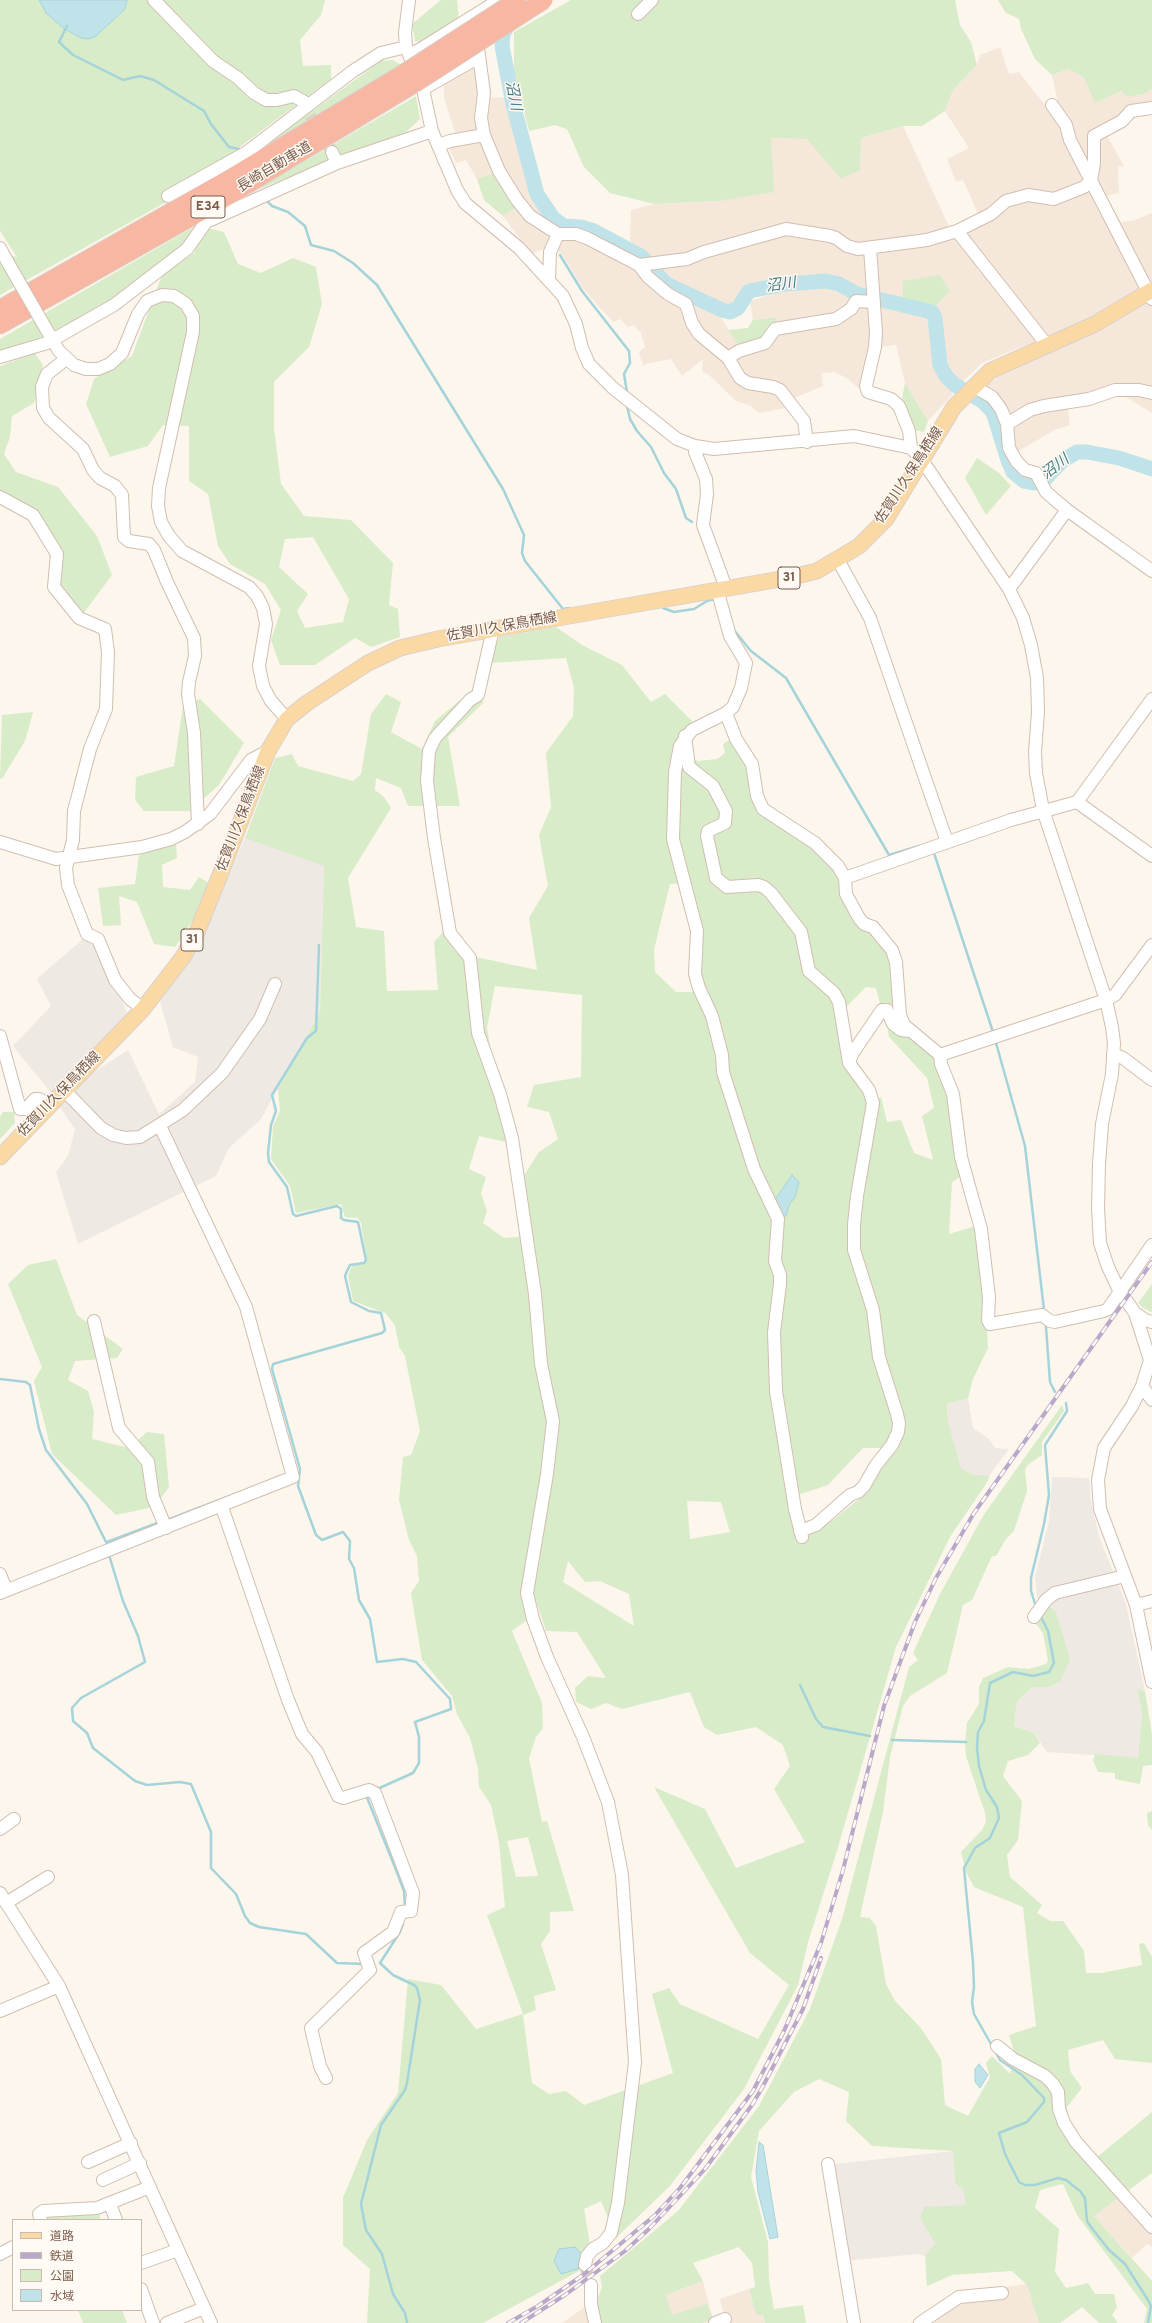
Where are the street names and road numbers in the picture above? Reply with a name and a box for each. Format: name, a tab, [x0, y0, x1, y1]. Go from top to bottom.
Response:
street label: 長崎自動車道	[235, 139, 315, 197]
road number: E34	[191, 196, 225, 218]
street label: 佐賀川久保鳥栖線	[872, 424, 948, 528]
road number: 31	[778, 567, 800, 589]
street label: 佐賀川久保鳥栖線	[445, 610, 559, 646]
street label: 佐賀川久保鳥栖線	[214, 764, 270, 874]
road number: 31	[181, 929, 203, 951]
street label: 佐賀川久保鳥栖線	[15, 1049, 105, 1141]

